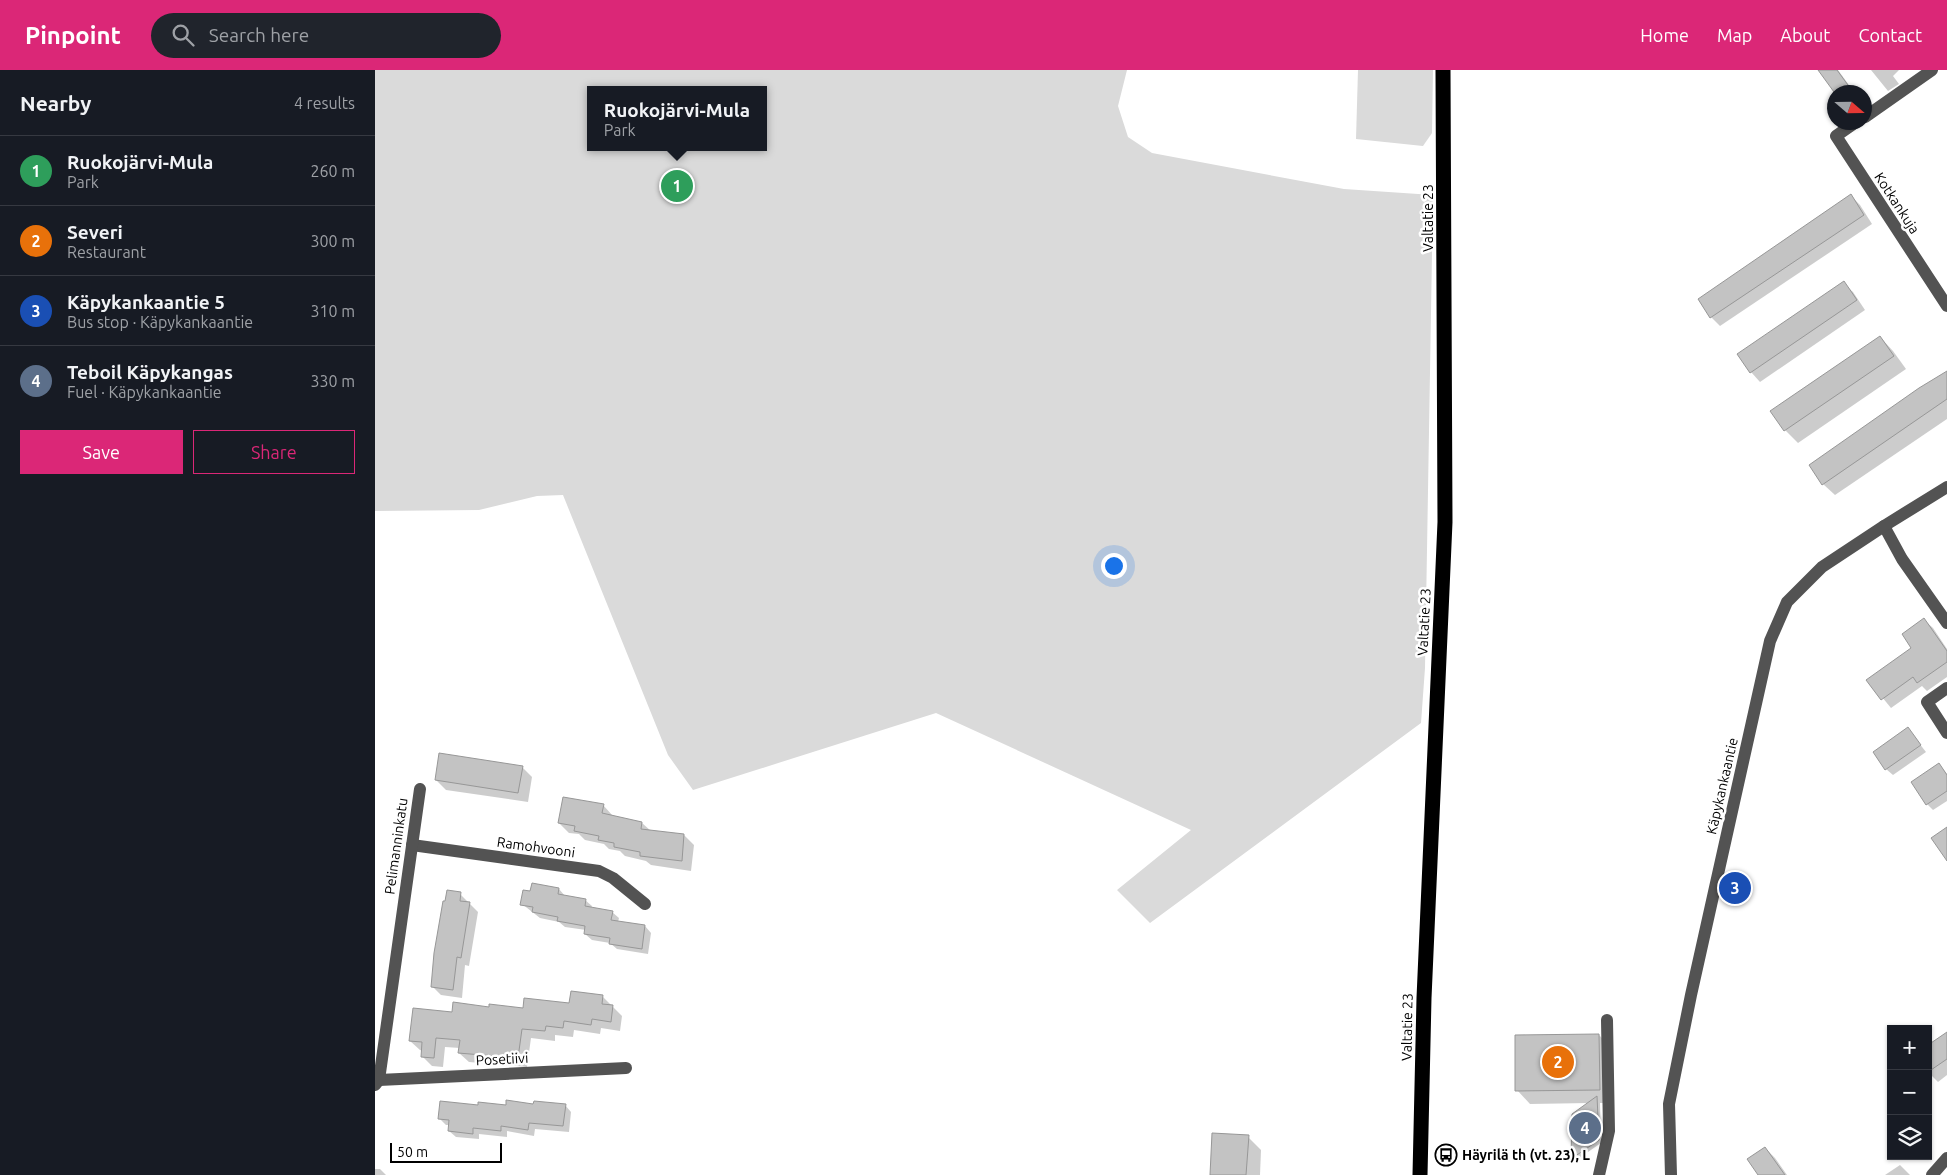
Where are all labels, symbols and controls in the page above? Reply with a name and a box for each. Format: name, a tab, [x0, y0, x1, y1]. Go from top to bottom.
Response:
search box	[151, 13, 501, 58]
icon: search	[169, 21, 197, 49]
text: Pinpoint	[25, 22, 121, 49]
text: Search here	[209, 24, 309, 46]
text: Home	[1640, 25, 1689, 45]
text: Map	[1717, 25, 1752, 45]
text: About	[1780, 25, 1830, 45]
text: Contact	[1858, 25, 1922, 45]
north arrow	[1827, 85, 1872, 130]
popup	[587, 86, 767, 151]
text: Nearby	[20, 91, 91, 115]
text: 4 results	[294, 94, 355, 112]
text: Ruokojärvi-Mula	[604, 99, 750, 121]
text: Park	[604, 121, 636, 139]
text: Ruokojärvi-Mula	[67, 151, 213, 173]
text: 1	[31, 162, 41, 180]
text: 260 m	[310, 162, 355, 180]
pin: 1	[661, 167, 693, 205]
street label: Kotkankuja	[1871, 169, 1923, 237]
text: Park	[67, 173, 99, 191]
street label: Valtatie 23	[1420, 184, 1436, 252]
text: Severi	[67, 221, 123, 243]
text: 2	[31, 232, 41, 250]
text: 300 m	[310, 232, 355, 250]
text: Restaurant	[67, 243, 146, 261]
text: Käpykankaantie 5	[67, 291, 225, 313]
text: 3	[31, 302, 41, 320]
text: 310 m	[310, 302, 355, 320]
text: Bus stop · Käpykankaantie	[67, 313, 253, 331]
text: Teboil Käpykangas	[67, 361, 233, 383]
text: 4	[31, 372, 41, 390]
text: 330 m	[310, 372, 355, 390]
text: Fuel · Käpykankaantie	[67, 383, 222, 401]
button: Save	[20, 430, 183, 474]
button: Share	[193, 430, 355, 474]
your location	[1101, 553, 1127, 579]
street label: Valtatie 23	[1414, 588, 1434, 656]
street label: Käpykankaantie	[1703, 736, 1741, 836]
street label: Pelimanninkatu	[381, 797, 411, 895]
street label: Ramohvooni	[496, 834, 576, 860]
pin: 3	[1719, 869, 1751, 907]
street label: Valtatie 23	[1398, 993, 1416, 1061]
map controls	[1887, 1025, 1932, 1160]
button: +	[1887, 1025, 1932, 1070]
pin: 2	[1542, 1043, 1574, 1081]
street label: Posetiivi	[475, 1050, 529, 1068]
button: −	[1887, 1070, 1932, 1115]
pin: 4	[1569, 1109, 1601, 1147]
button: layers	[1887, 1115, 1932, 1160]
scale bar	[390, 1140, 503, 1163]
bus stop icon: Häyrilä th (vt. 23), L	[1434, 1143, 1458, 1167]
text: 50 m	[397, 1144, 428, 1160]
place label: Häyrilä th (vt. 23), L	[1462, 1147, 1590, 1163]

